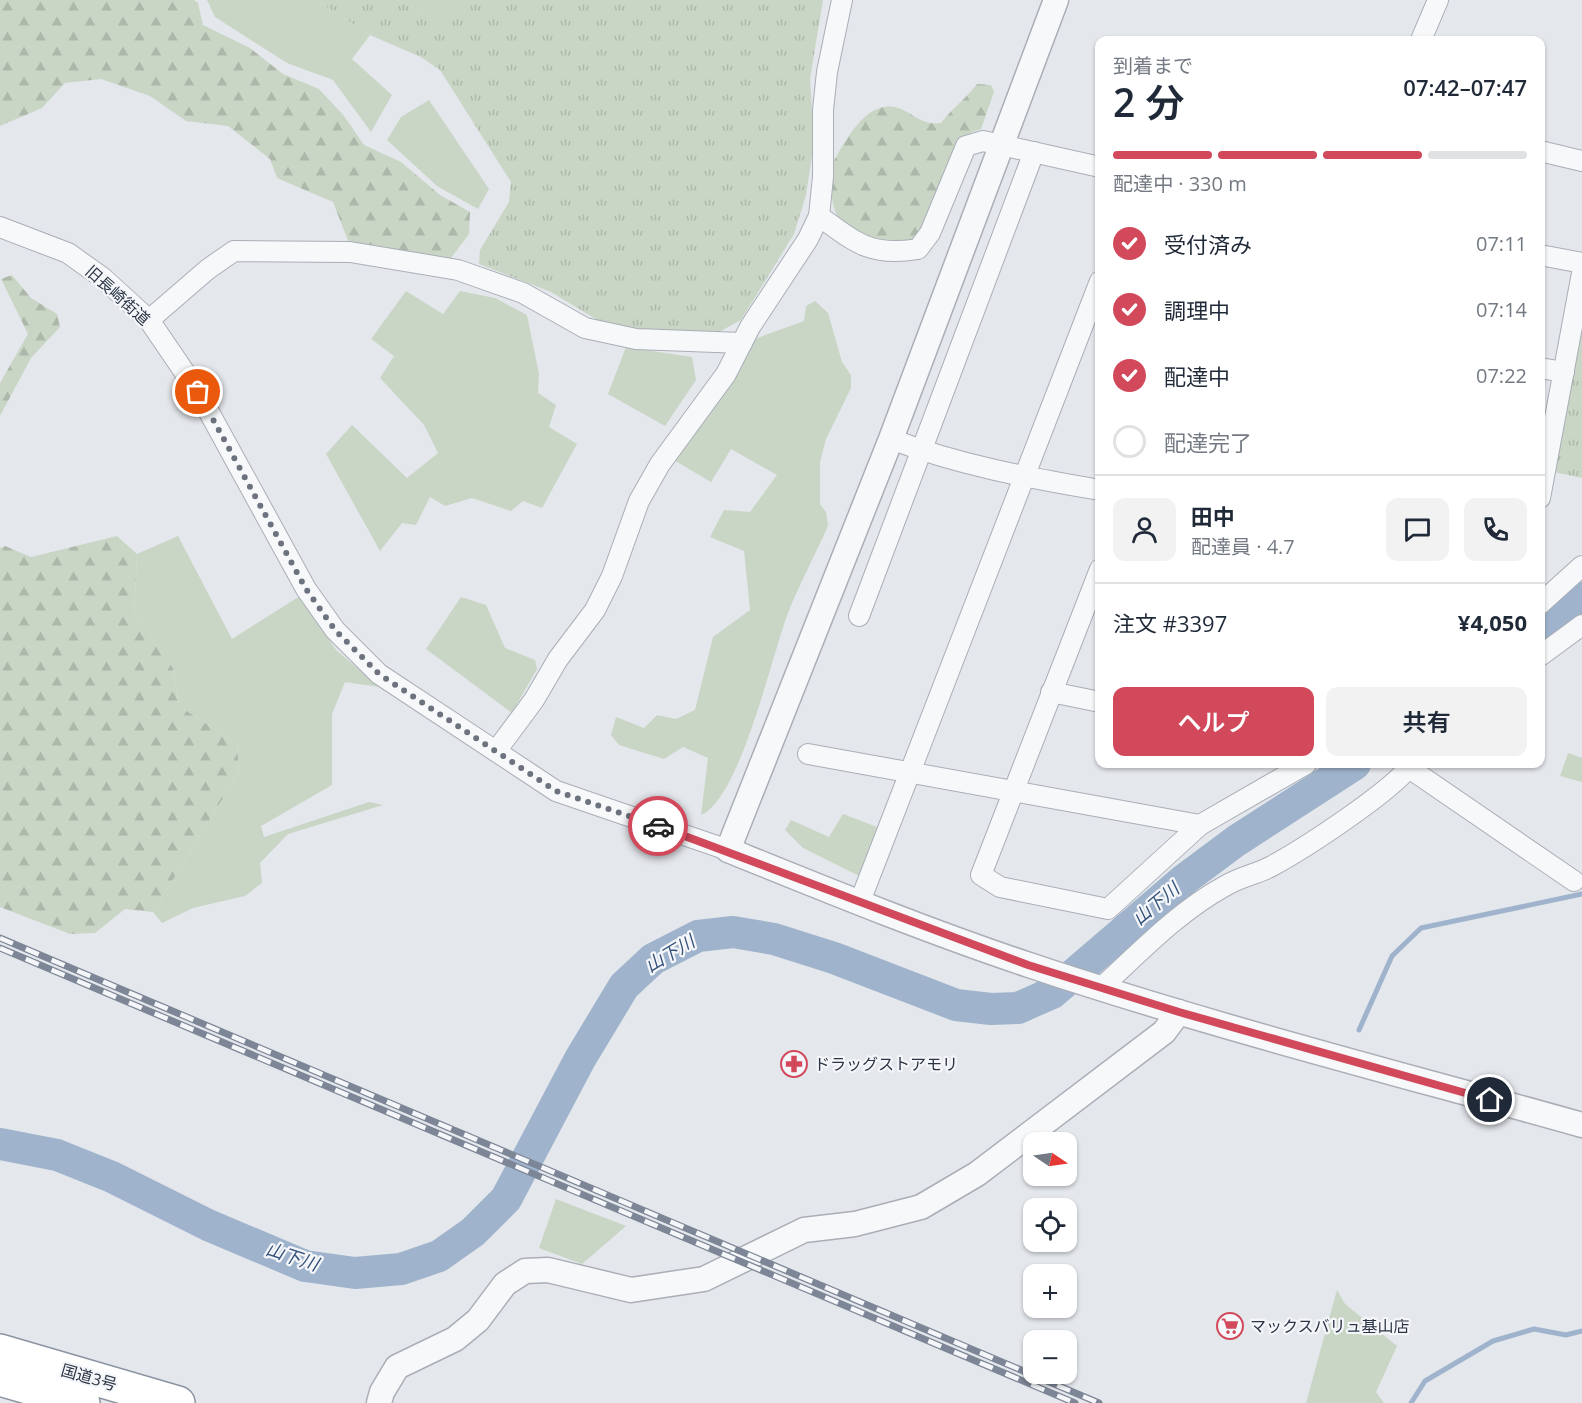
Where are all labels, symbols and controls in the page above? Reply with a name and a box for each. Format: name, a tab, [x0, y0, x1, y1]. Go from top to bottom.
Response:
text: 到着まで	[1113, 52, 1193, 79]
text: 07:42–07:47	[1403, 72, 1527, 102]
text: 2 分	[1113, 75, 1184, 128]
text: 配達中 · 330 m	[1113, 170, 1247, 197]
icon: check	[1113, 227, 1146, 260]
text: 受付済み	[1164, 229, 1252, 259]
text: 07:11	[1476, 230, 1527, 257]
street label: 旧長崎街道	[81, 260, 155, 330]
icon: check	[1113, 293, 1146, 326]
text: 調理中	[1164, 295, 1230, 325]
text: 07:14	[1476, 296, 1527, 323]
icon: check	[1113, 359, 1146, 392]
text: 配達中	[1164, 361, 1230, 391]
text: 07:22	[1476, 362, 1527, 389]
pin	[172, 366, 223, 417]
icon: bag	[181, 375, 214, 408]
text: 配達完了	[1164, 427, 1252, 457]
button: person	[1113, 498, 1176, 561]
button: chat	[1386, 498, 1449, 561]
button: phone	[1464, 498, 1527, 561]
text: 田中	[1191, 501, 1235, 531]
text: 配達員 · 4.7	[1191, 533, 1295, 560]
text: ¥4,050	[1458, 607, 1527, 637]
text: 注文 #3397	[1113, 608, 1227, 638]
button: ヘルプ	[1113, 687, 1314, 756]
button: 共有	[1326, 687, 1527, 756]
courier	[628, 796, 688, 856]
icon: car	[642, 810, 675, 843]
water label: 山下川	[1127, 875, 1185, 930]
water label: 山下川	[640, 928, 701, 977]
pharmacy icon: ドラッグストアモリ	[779, 1049, 809, 1079]
place label: ドラッグストアモリ	[814, 1053, 958, 1075]
pin	[1464, 1074, 1515, 1125]
icon: home	[1473, 1083, 1506, 1116]
north arrow	[1023, 1132, 1077, 1186]
map controls	[1023, 1132, 1077, 1384]
button: locate	[1023, 1198, 1077, 1252]
water label: 山下川	[263, 1236, 324, 1276]
button: +	[1023, 1264, 1077, 1318]
supermarket icon: マックスバリュ基山店	[1215, 1311, 1245, 1341]
place label: マックスバリュ基山店	[1250, 1315, 1410, 1337]
button: −	[1023, 1330, 1077, 1384]
street label: 国道3号	[58, 1359, 120, 1395]

